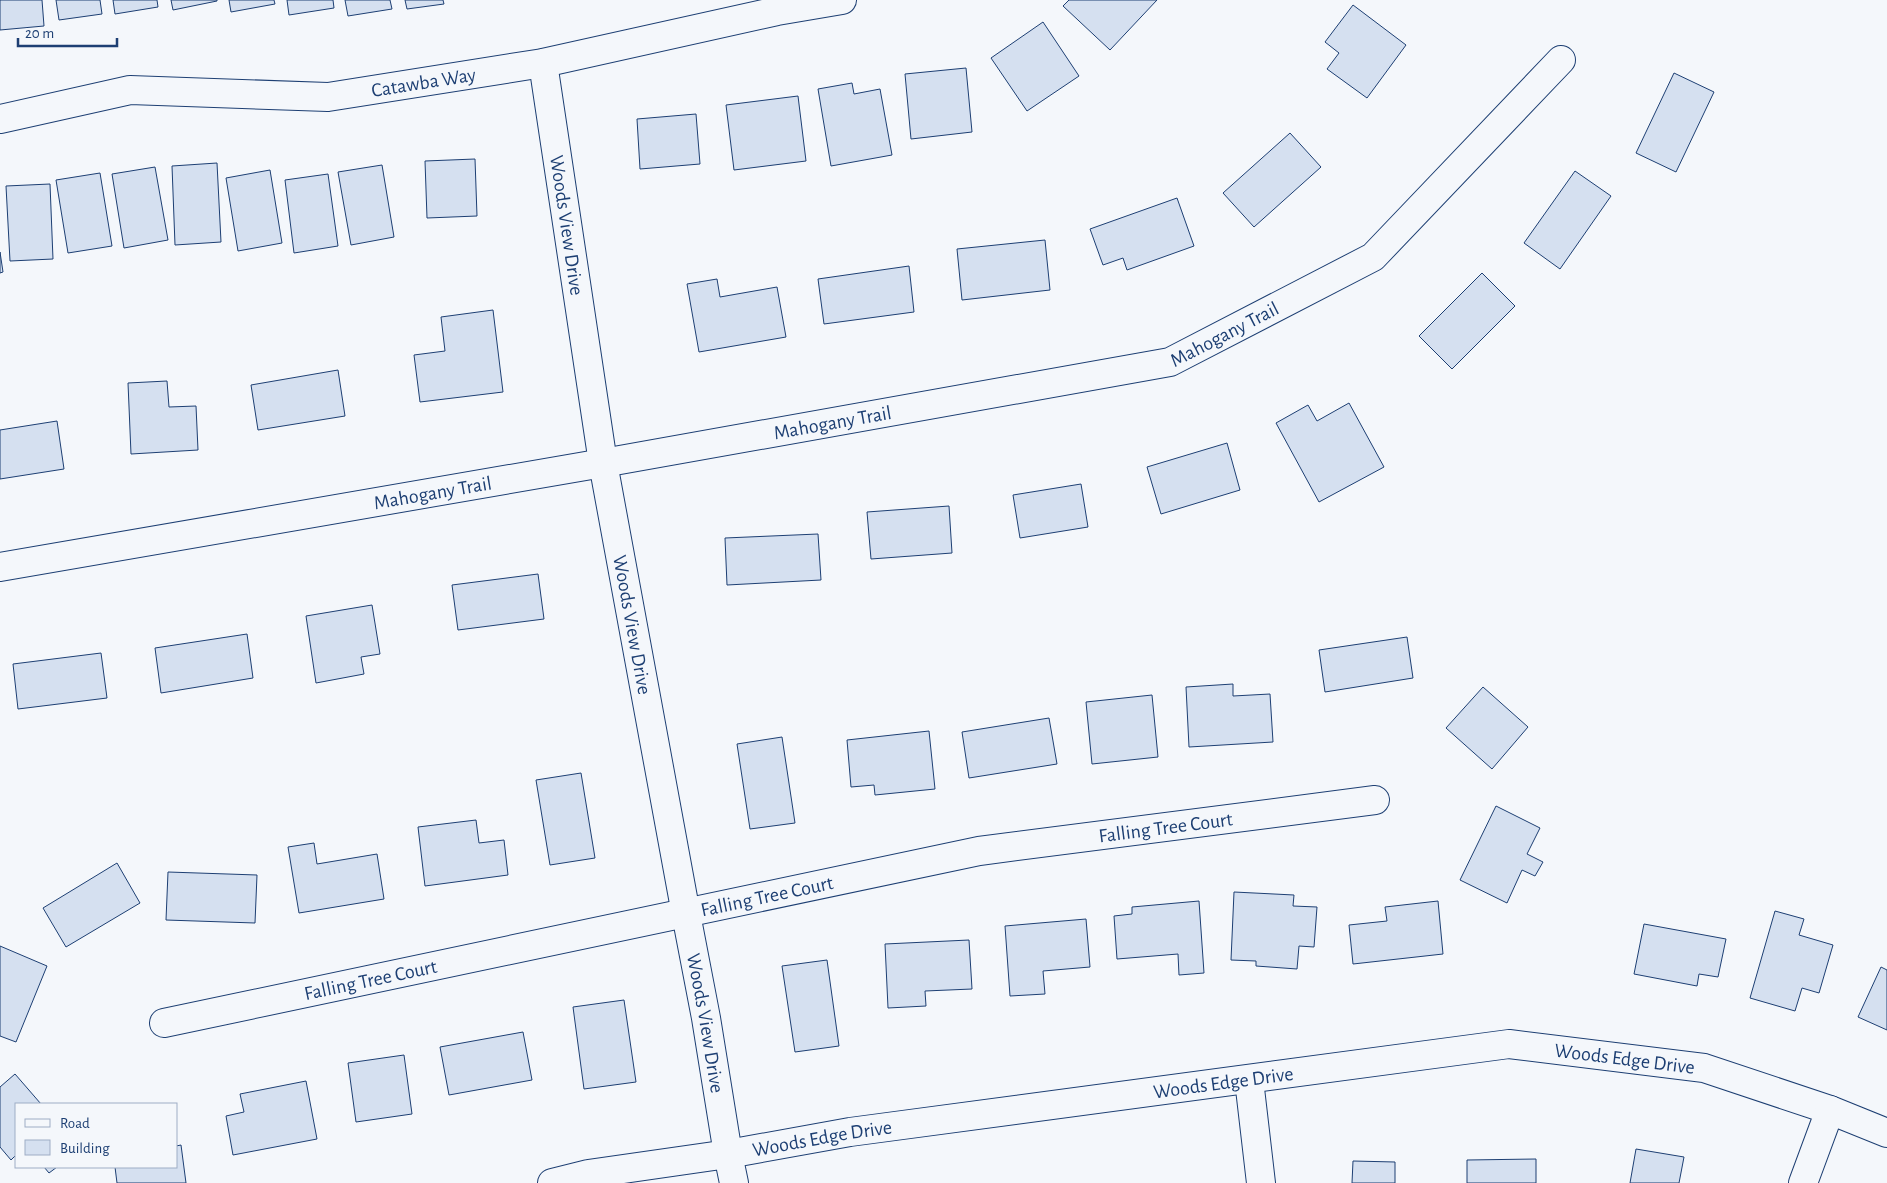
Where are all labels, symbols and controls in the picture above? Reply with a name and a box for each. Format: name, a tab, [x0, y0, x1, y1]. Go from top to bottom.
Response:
scale bar	[18, 15, 116, 47]
text: 20 m	[25, 26, 54, 41]
street label: Catawba Way	[370, 65, 478, 101]
street label: Woods View Drive	[546, 154, 587, 297]
street label: Mahogany Trail	[1167, 299, 1282, 371]
street label: Mahogany Trail	[772, 403, 893, 443]
street label: Mahogany Trail	[372, 473, 493, 513]
street label: Woods View Drive	[609, 554, 654, 696]
street label: Falling Tree Court	[1097, 809, 1234, 847]
street label: Falling Tree Court	[699, 873, 836, 920]
street label: Woods View Drive	[683, 952, 727, 1095]
street label: Falling Tree Court	[303, 957, 439, 1004]
street label: Woods Edge Drive	[1553, 1041, 1696, 1078]
street label: Woods Edge Drive	[1152, 1064, 1295, 1102]
legend	[15, 1103, 178, 1168]
text: Road	[60, 1116, 90, 1131]
street label: Woods Edge Drive	[751, 1118, 893, 1160]
text: Building	[60, 1141, 110, 1156]

